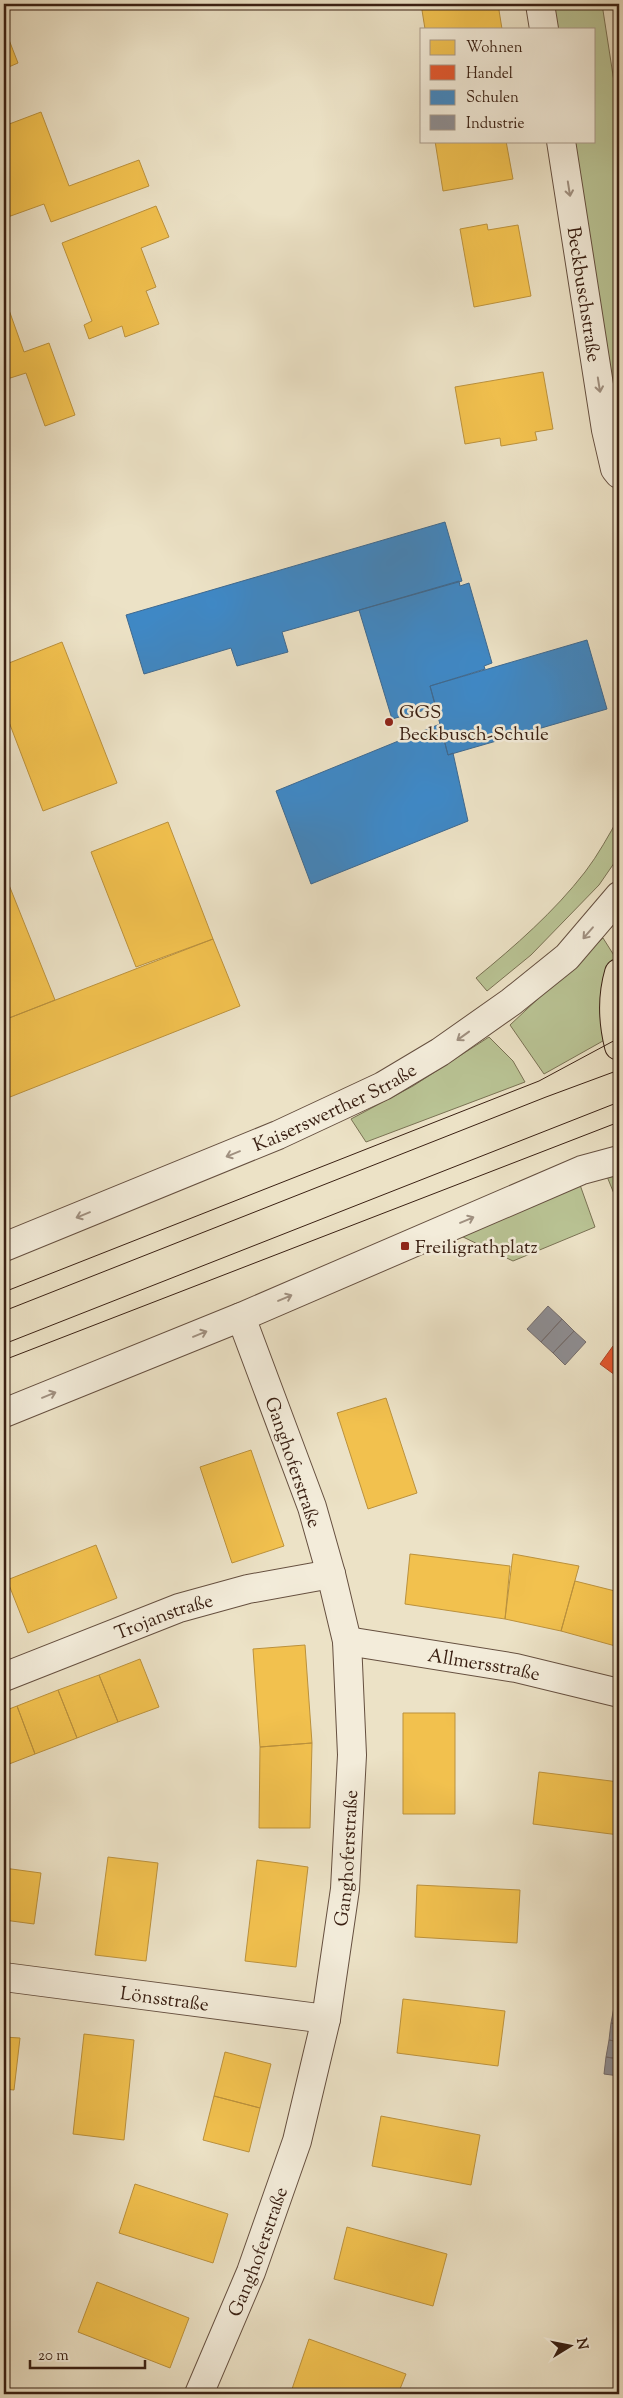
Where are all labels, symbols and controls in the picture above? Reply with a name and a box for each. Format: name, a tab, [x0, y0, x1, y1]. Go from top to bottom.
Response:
legend	[420, 28, 596, 142]
text: Wohnen	[466, 38, 523, 59]
text: Handel	[466, 64, 513, 85]
text: Schulen	[466, 88, 519, 109]
text: Industrie	[466, 114, 524, 135]
one-way arrow	[564, 181, 574, 197]
street label: Beckbuschstraße	[559, 225, 606, 364]
one-way arrow	[594, 376, 604, 392]
place label: GGS Beckbusch-Schule	[399, 700, 549, 749]
marker: GGS Beckbusch-Schule	[383, 716, 395, 728]
one-way arrow	[582, 927, 594, 940]
one-way arrow	[456, 1031, 470, 1041]
street label: Kaiserswerther Straße	[249, 1058, 423, 1160]
one-way arrow	[226, 1149, 241, 1159]
one-way arrow	[76, 1210, 91, 1220]
one-way arrow	[459, 1214, 474, 1224]
place label: Freiligrathplatz	[415, 1235, 538, 1262]
marker: Freiligrathplatz	[399, 1240, 411, 1252]
one-way arrow	[277, 1293, 292, 1303]
one-way arrow	[192, 1329, 207, 1338]
one-way arrow	[41, 1389, 56, 1399]
street label: Ganghoferstraße	[257, 1394, 327, 1532]
street label: Trojanstraße	[111, 1588, 217, 1648]
street label: Allmersstraße	[426, 1643, 543, 1689]
street label: Ganghoferstraße	[329, 1789, 366, 1929]
street label: Lönsstraße	[118, 1981, 210, 2020]
street label: Ganghoferstraße	[222, 2183, 296, 2322]
north arrow	[546, 2320, 596, 2370]
text: N	[570, 2337, 592, 2351]
scale bar	[30, 2338, 145, 2370]
text: 20 m	[38, 2346, 69, 2367]

